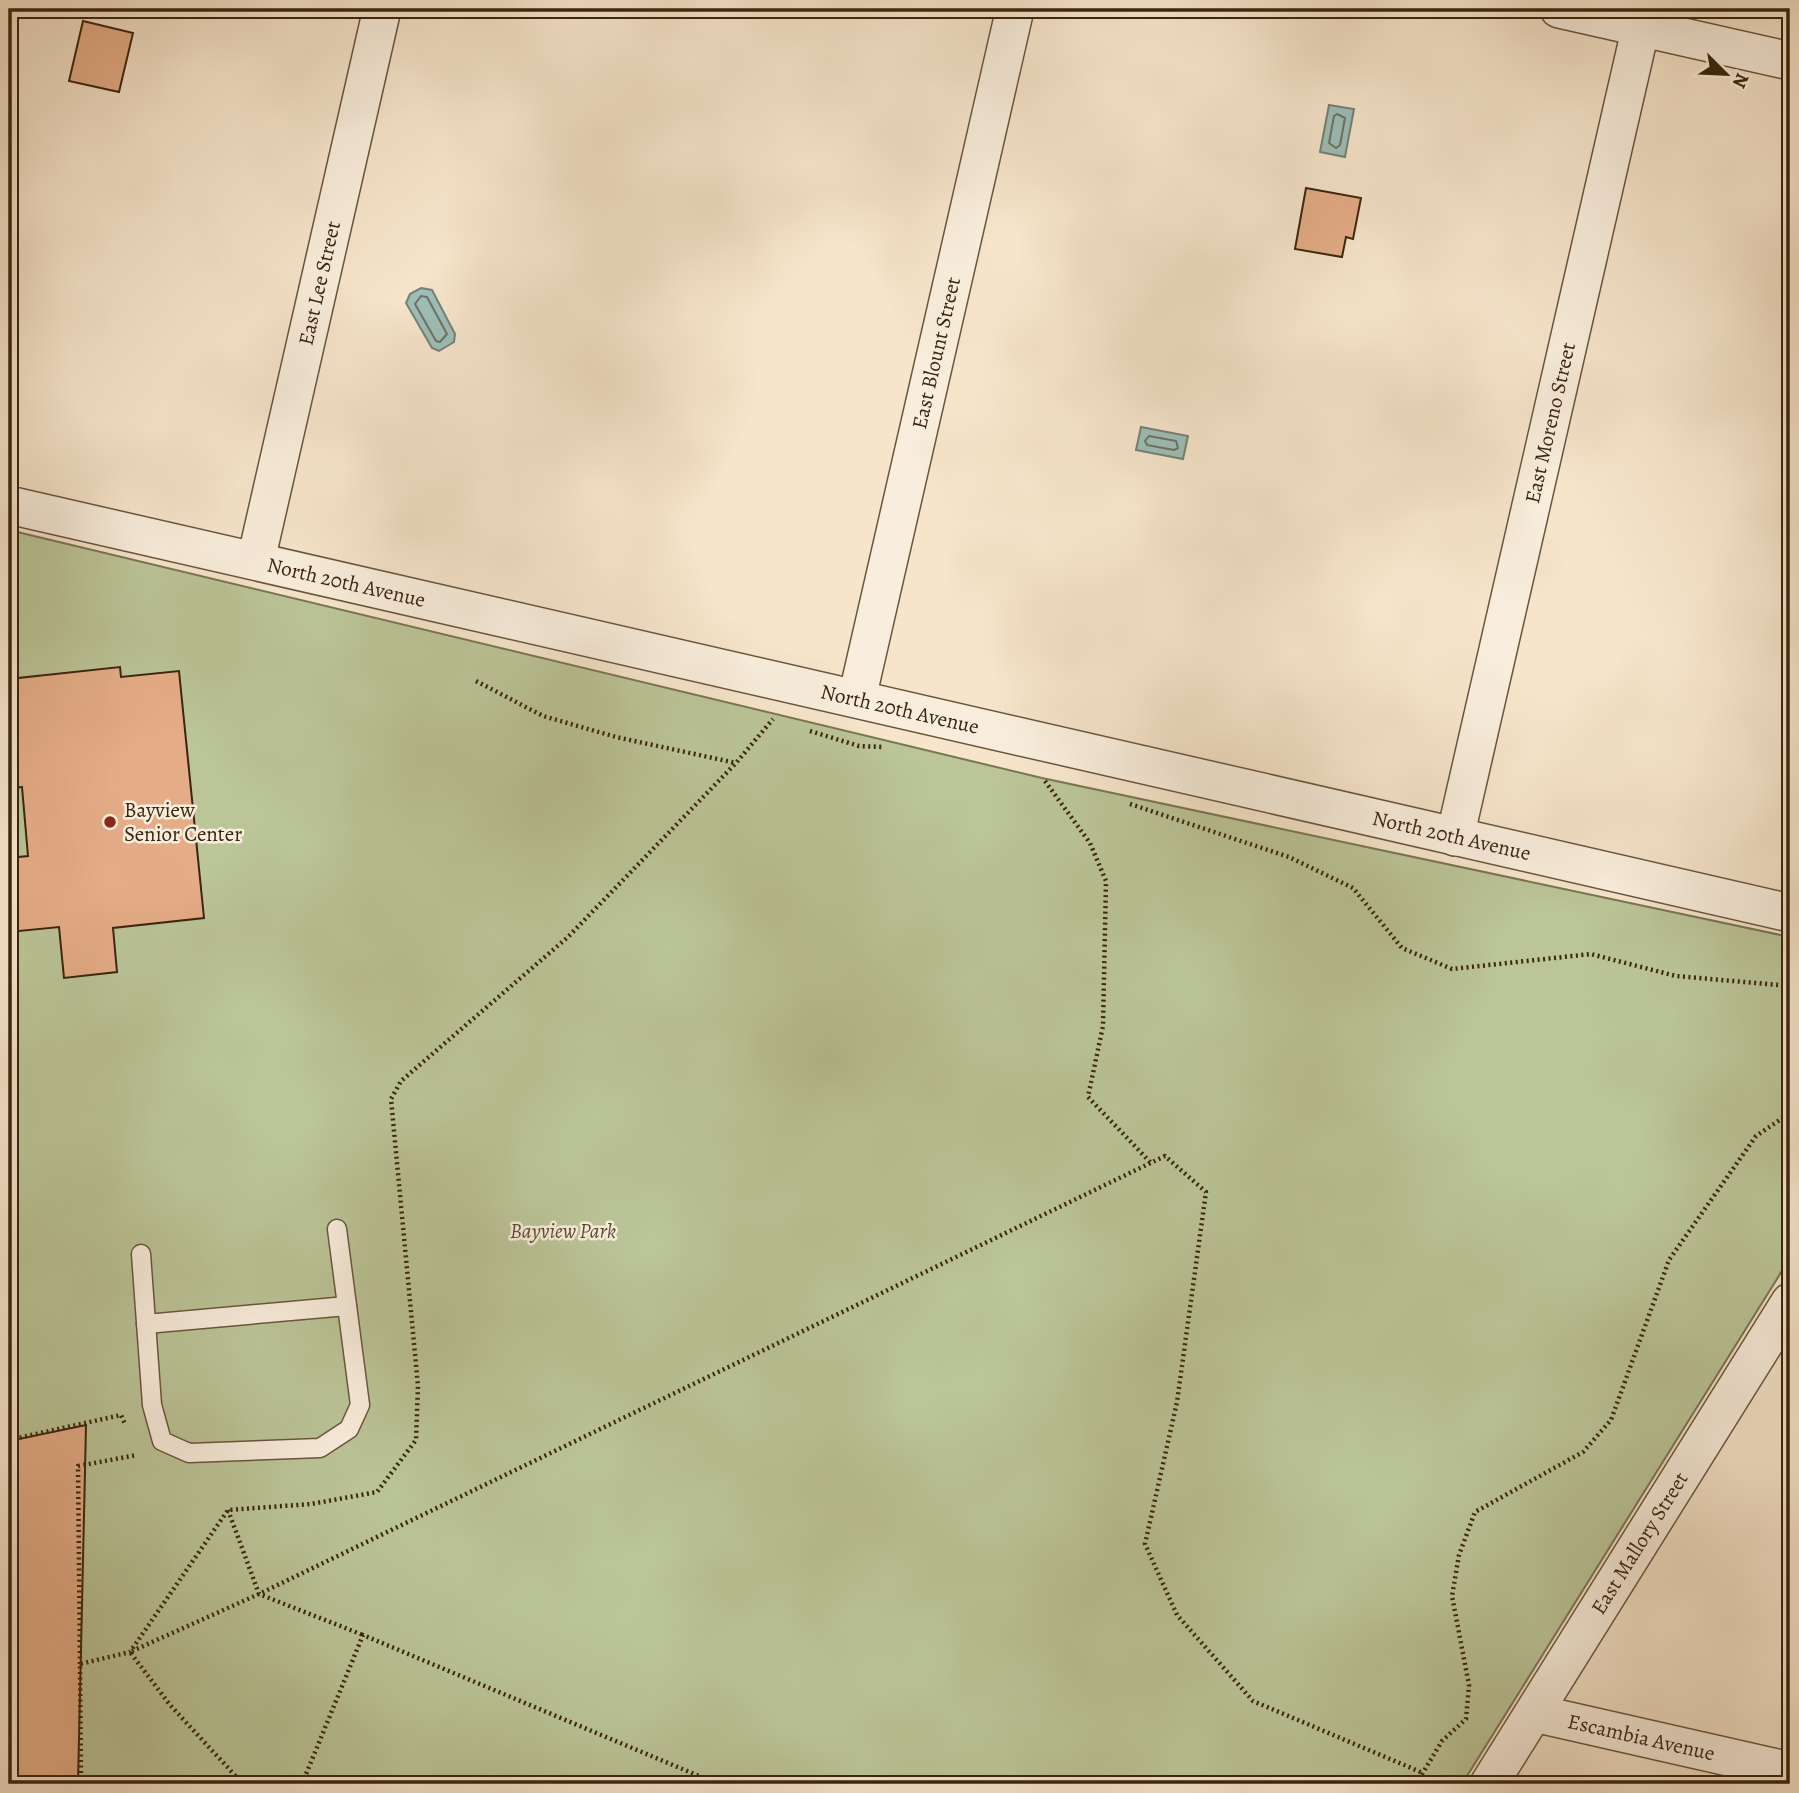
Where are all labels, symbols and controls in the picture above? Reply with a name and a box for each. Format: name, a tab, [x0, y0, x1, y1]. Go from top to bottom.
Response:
north arrow	[1690, 38, 1760, 108]
text: N	[1726, 69, 1755, 92]
street label: East Lee Street	[292, 218, 347, 348]
street label: East Blount Street	[905, 274, 967, 432]
street label: East Moreno Street	[1518, 339, 1582, 506]
street label: North 20th Avenue	[264, 551, 428, 614]
street label: North 20th Avenue	[818, 677, 982, 741]
place label: Bayview Senior Center	[124, 796, 242, 848]
street label: North 20th Avenue	[1370, 804, 1534, 867]
marker: Bayview Senior Center	[102, 814, 118, 830]
park label: Bayview Park	[510, 1217, 616, 1245]
street label: East Mallory Street	[1584, 1466, 1695, 1620]
street label: Escambia Avenue	[1565, 1707, 1718, 1768]

